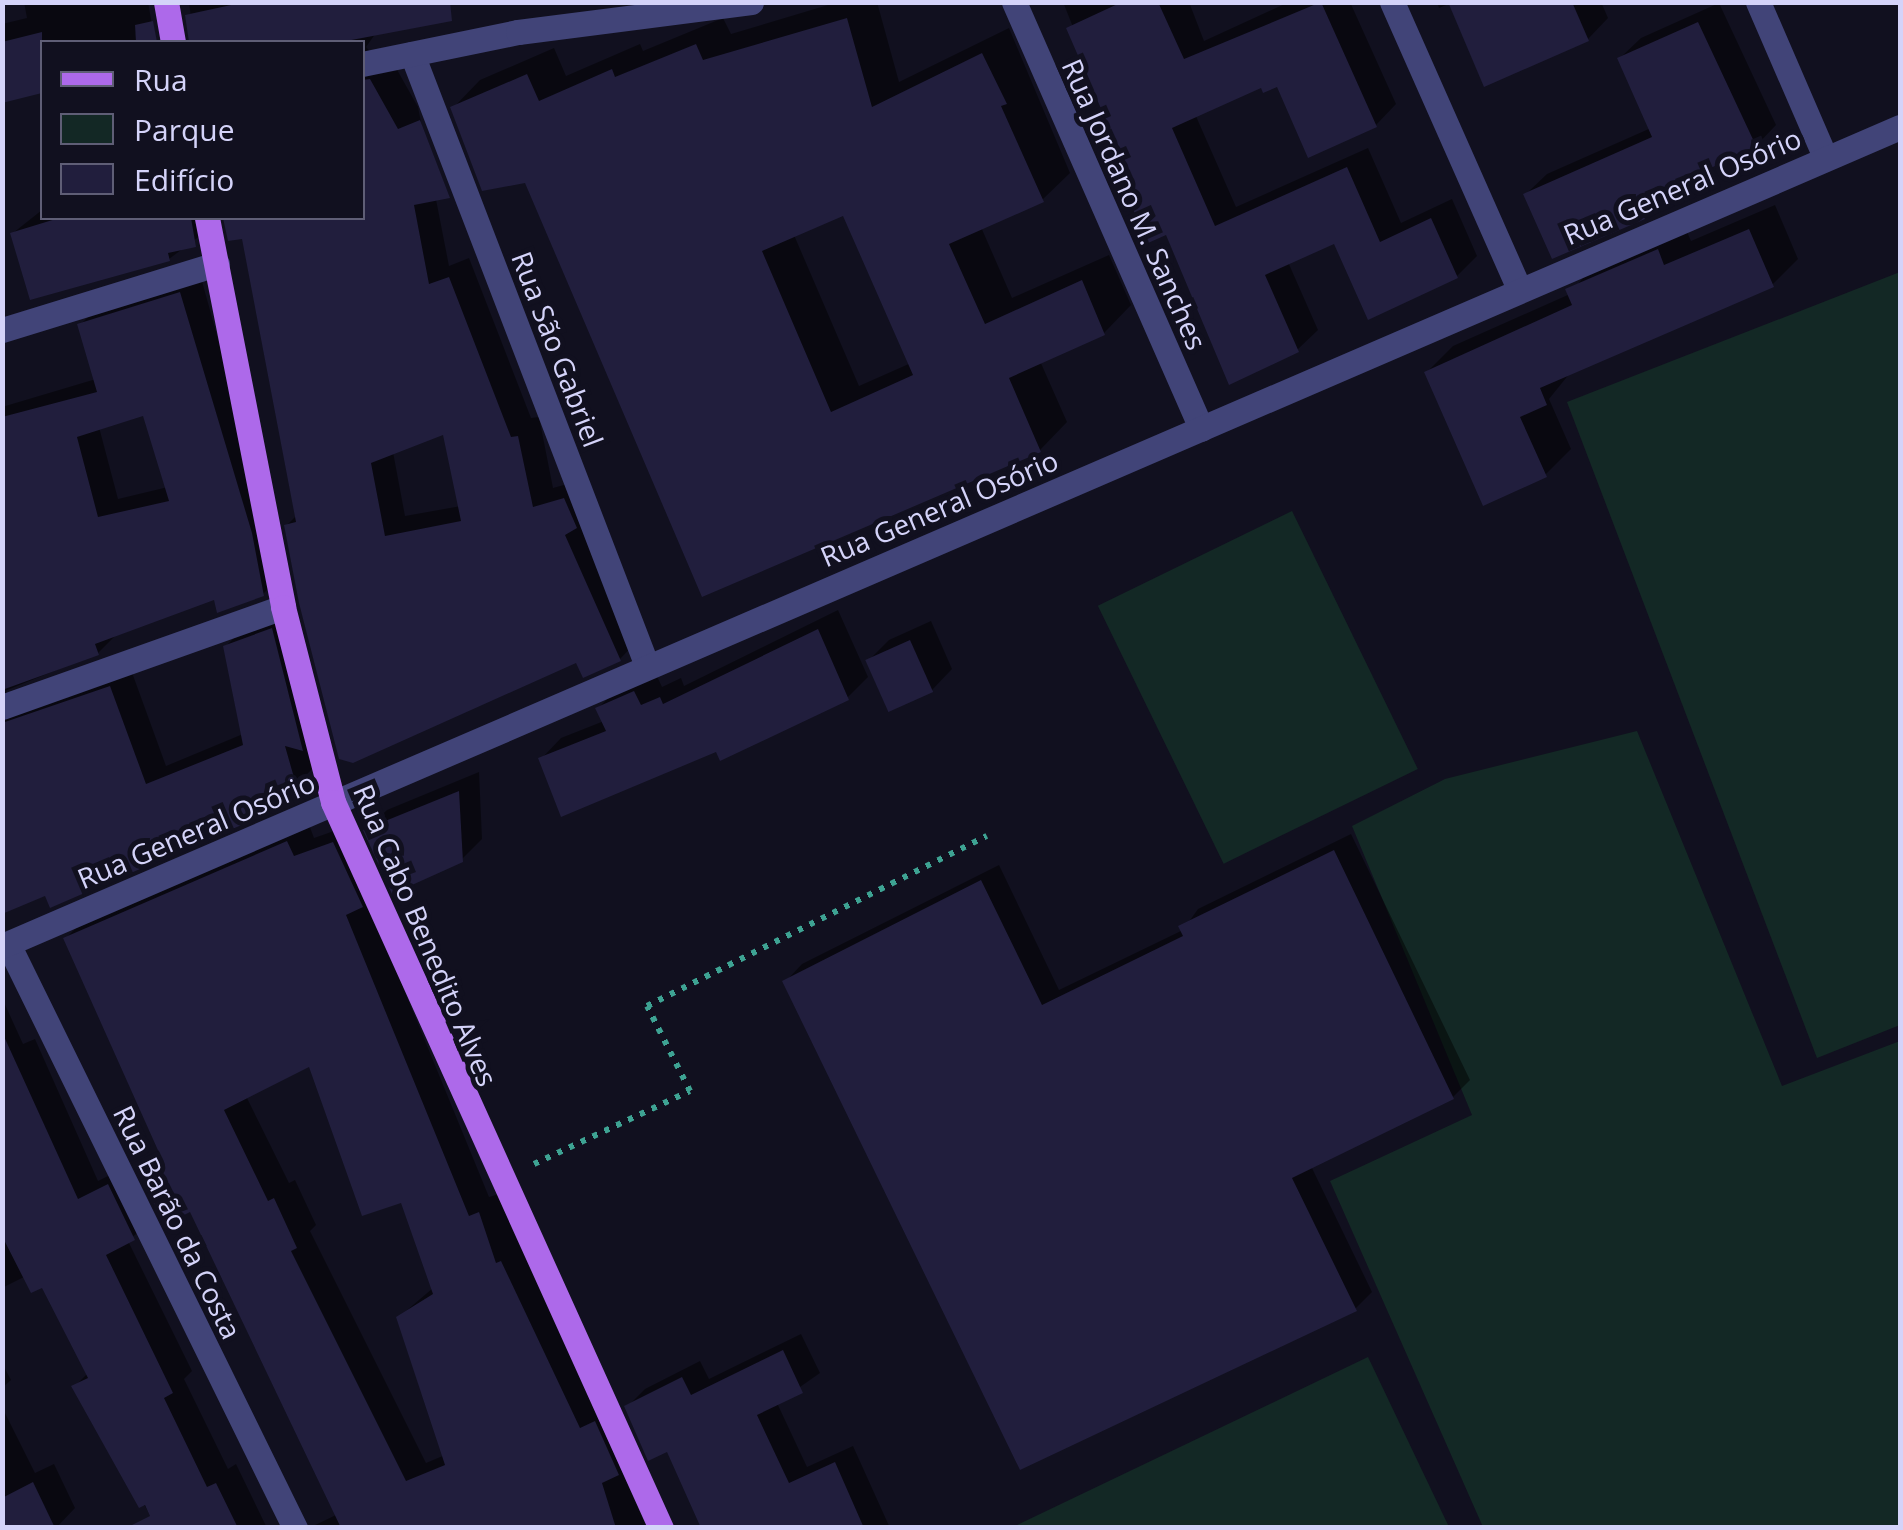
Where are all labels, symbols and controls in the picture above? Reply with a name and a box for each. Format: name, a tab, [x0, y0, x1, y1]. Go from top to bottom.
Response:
legend	[40, 40, 365, 220]
street label: Rua Jordano M. Sanches	[1056, 53, 1214, 355]
text: Rua	[134, 59, 188, 100]
text: Parque	[134, 109, 235, 150]
street label: Rua General Osório	[1558, 121, 1806, 251]
text: Edifício	[134, 159, 234, 200]
street label: Rua São Gabriel	[505, 247, 611, 451]
street label: Rua General Osório	[815, 443, 1063, 573]
street label: Rua General Osório	[72, 765, 320, 895]
street label: Rua Cabo Benedito Alves	[347, 779, 505, 1091]
street label: Rua Barão da Costa	[107, 1100, 249, 1344]

